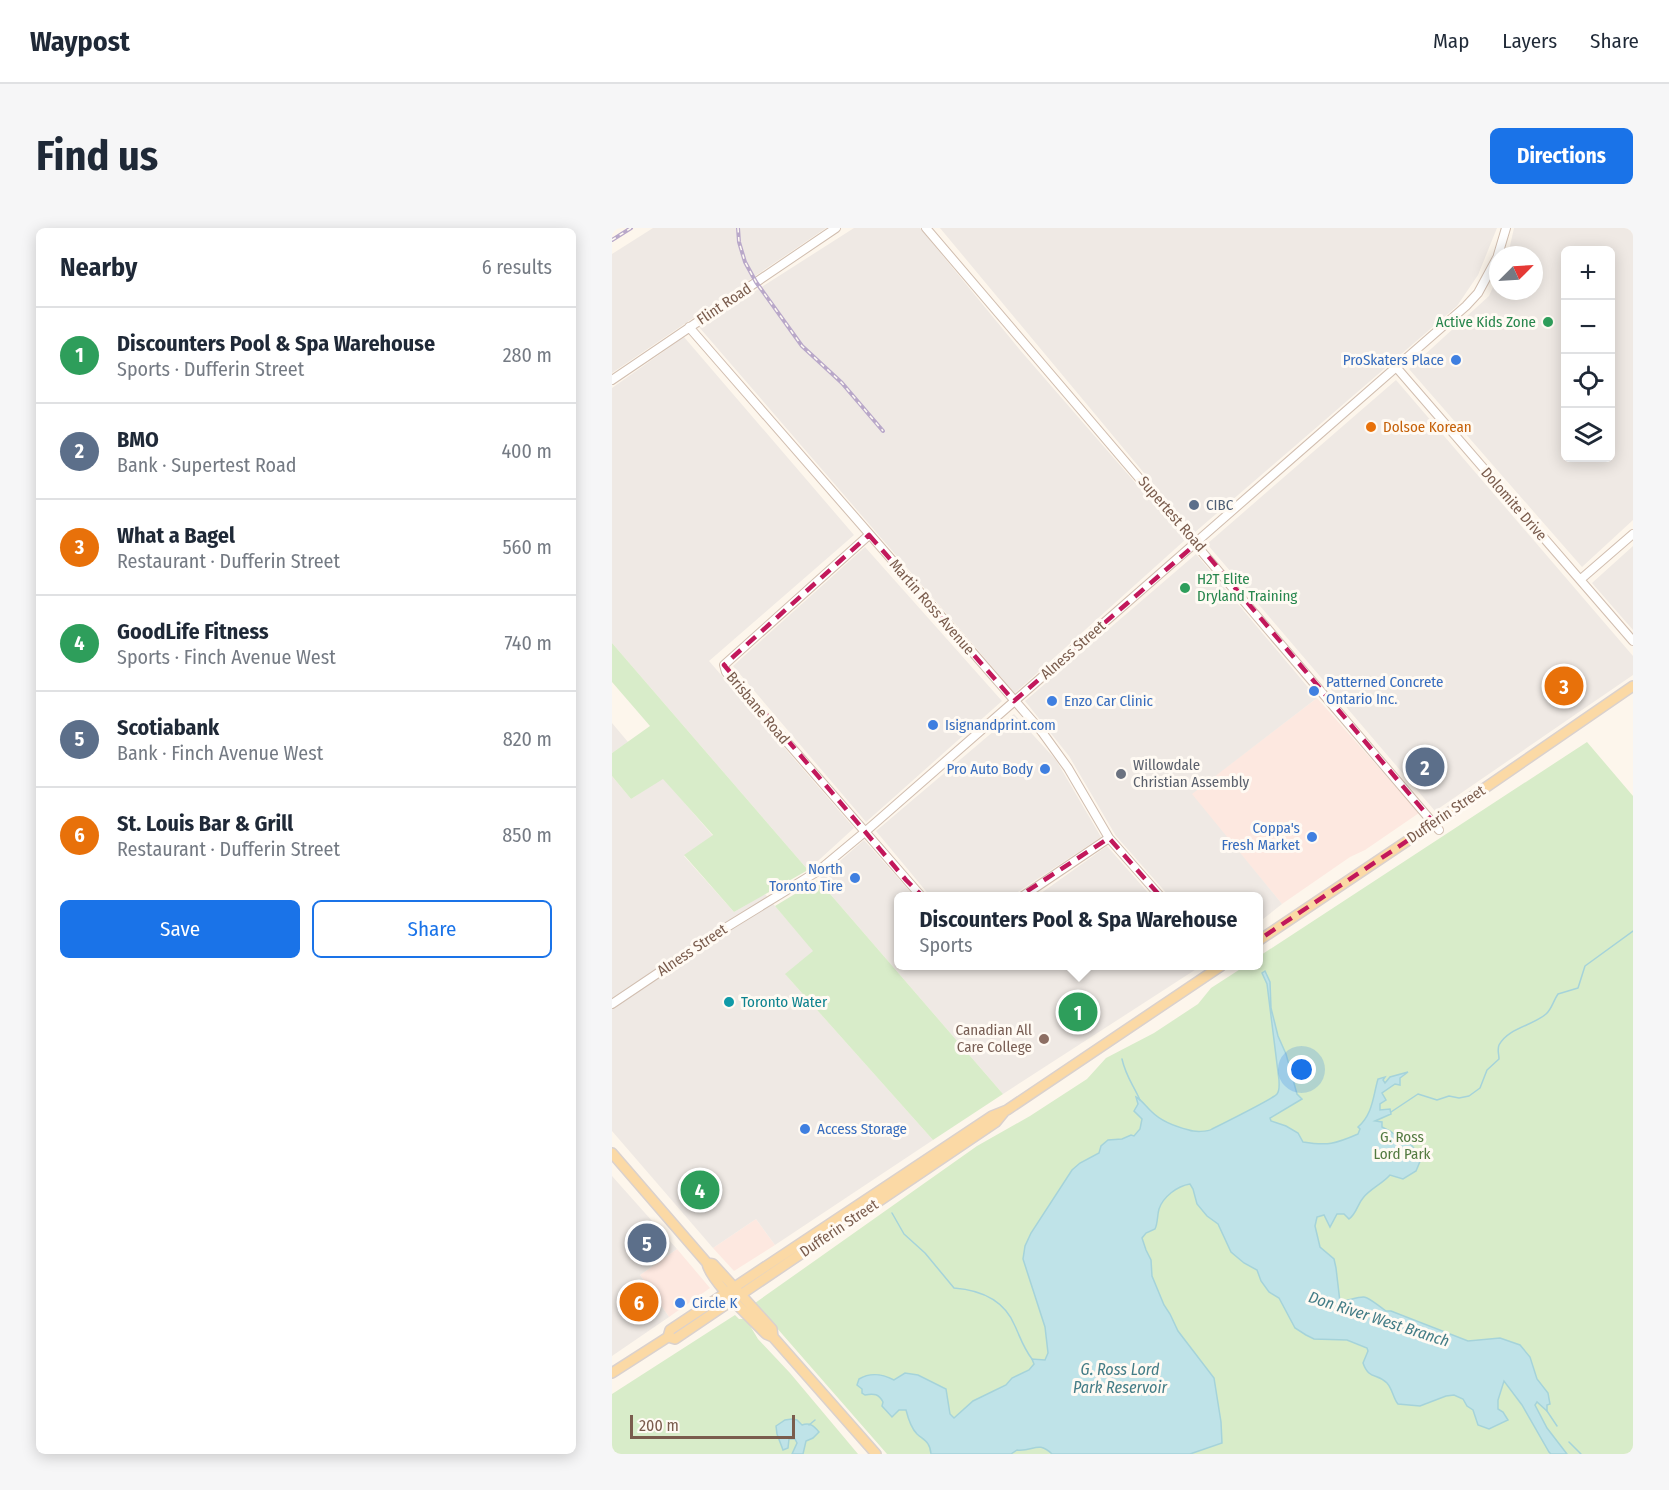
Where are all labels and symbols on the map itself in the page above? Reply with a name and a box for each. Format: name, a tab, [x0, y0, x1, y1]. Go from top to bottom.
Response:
north arrow	[1489, 246, 1543, 300]
street label: Flint Road	[693, 279, 755, 329]
place label: Active Kids Zone	[1436, 313, 1536, 331]
marker: Active Kids Zone	[1541, 315, 1555, 329]
place label: ProSkaters Place	[1343, 351, 1444, 369]
marker: ProSkaters Place	[1449, 353, 1463, 367]
place label: Dolsoe Korean	[1383, 418, 1472, 436]
marker: Dolsoe Korean	[1364, 420, 1378, 434]
street label: Dolomite Drive	[1477, 464, 1551, 544]
street label: Supertest Road	[1134, 473, 1210, 555]
place label: CIBC	[1206, 496, 1234, 514]
marker: CIBC	[1187, 498, 1201, 512]
street label: Martin Ross Avenue	[886, 556, 978, 658]
place label: H2T Elite Dryland Training	[1197, 570, 1297, 605]
marker: H2T Elite Dryland Training	[1178, 581, 1192, 595]
street label: Alness Street	[1037, 617, 1109, 683]
pin: 3	[1544, 664, 1584, 708]
street label: Brisbane Road	[723, 668, 793, 748]
place label: Patterned Concrete Ontario Inc.	[1326, 673, 1443, 708]
marker: Patterned Concrete Ontario Inc.	[1307, 684, 1321, 698]
place label: Enzo Car Clinic	[1064, 692, 1154, 710]
marker: Enzo Car Clinic	[1045, 694, 1059, 708]
place label: Isignandprint.com	[945, 716, 1056, 734]
marker: Isignandprint.com	[926, 718, 940, 732]
pin: 2	[1406, 744, 1444, 790]
place label: Willowdale Christian Assembly	[1133, 756, 1250, 791]
place label: Pro Auto Body	[947, 760, 1033, 778]
marker: Pro Auto Body	[1038, 762, 1052, 776]
marker: Willowdale Christian Assembly	[1114, 767, 1128, 781]
street label: Dufferin Street	[1404, 781, 1489, 847]
place label: Coppa's Fresh Market	[1221, 819, 1300, 854]
marker: Coppa's Fresh Market	[1305, 830, 1319, 844]
place label: North Toronto Tire	[769, 860, 843, 895]
marker: North Toronto Tire	[848, 871, 862, 885]
street label: Alness Street	[654, 920, 730, 980]
pin: 1	[1058, 990, 1098, 1034]
place label: Toronto Water	[741, 993, 828, 1011]
marker: Toronto Water	[722, 995, 736, 1009]
place label: Canadian All Care College	[956, 1021, 1032, 1056]
marker: Canadian All Care College	[1037, 1032, 1051, 1046]
your location	[1287, 1055, 1316, 1084]
place label: Access Storage	[817, 1120, 907, 1138]
marker: Access Storage	[798, 1122, 812, 1136]
park label: G. Ross Lord Park	[1373, 1128, 1431, 1163]
pin: 4	[680, 1168, 719, 1212]
street label: Dufferin Street	[797, 1195, 882, 1261]
pin: 5	[627, 1220, 666, 1266]
pin: 6	[620, 1280, 658, 1324]
water label: Don River West Branch	[1306, 1287, 1452, 1351]
place label: Circle K	[692, 1294, 737, 1312]
marker: Circle K	[673, 1296, 687, 1310]
water label: G. Ross Lord Park Reservoir	[1073, 1360, 1167, 1397]
scale bar	[630, 1412, 795, 1440]

